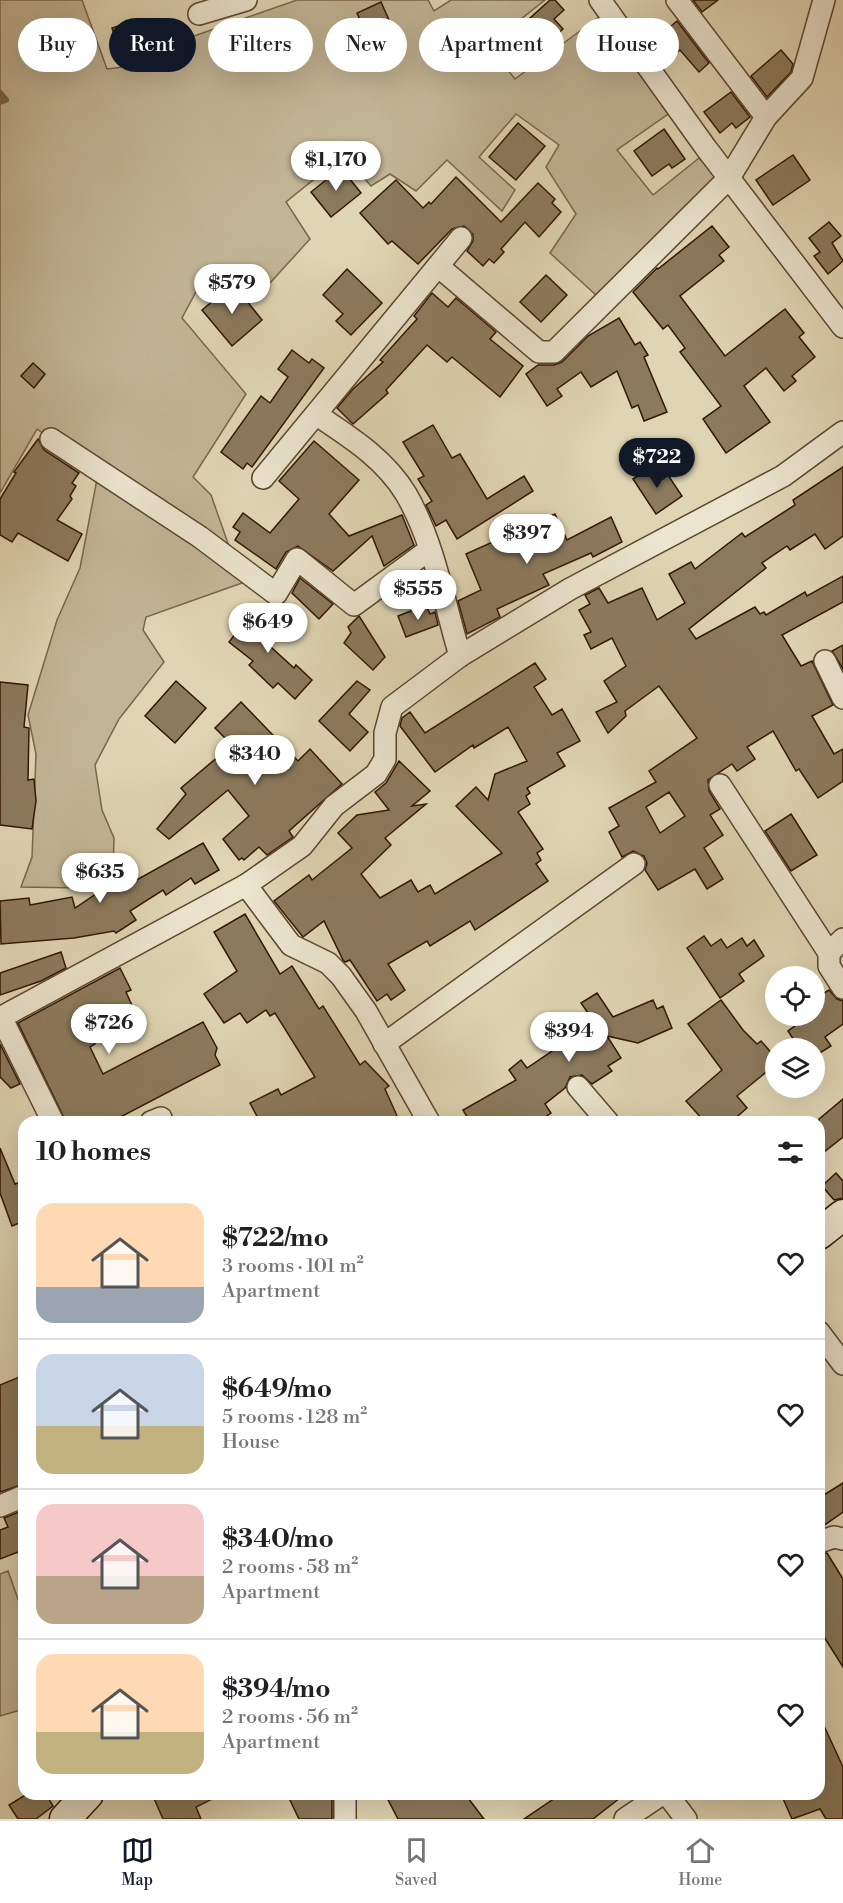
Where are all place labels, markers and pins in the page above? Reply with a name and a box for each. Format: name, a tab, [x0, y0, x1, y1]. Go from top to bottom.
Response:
pin: $1,170	[287, 141, 385, 192]
pin: $579	[196, 264, 268, 315]
pin: $722	[621, 438, 693, 489]
pin: $397	[491, 514, 563, 565]
pin: $555	[382, 570, 454, 621]
pin: $649	[232, 603, 304, 654]
pin: $340	[219, 735, 291, 786]
pin: $635	[64, 853, 136, 904]
pin: $726	[73, 1004, 145, 1055]
pin: $394	[533, 1012, 605, 1063]

